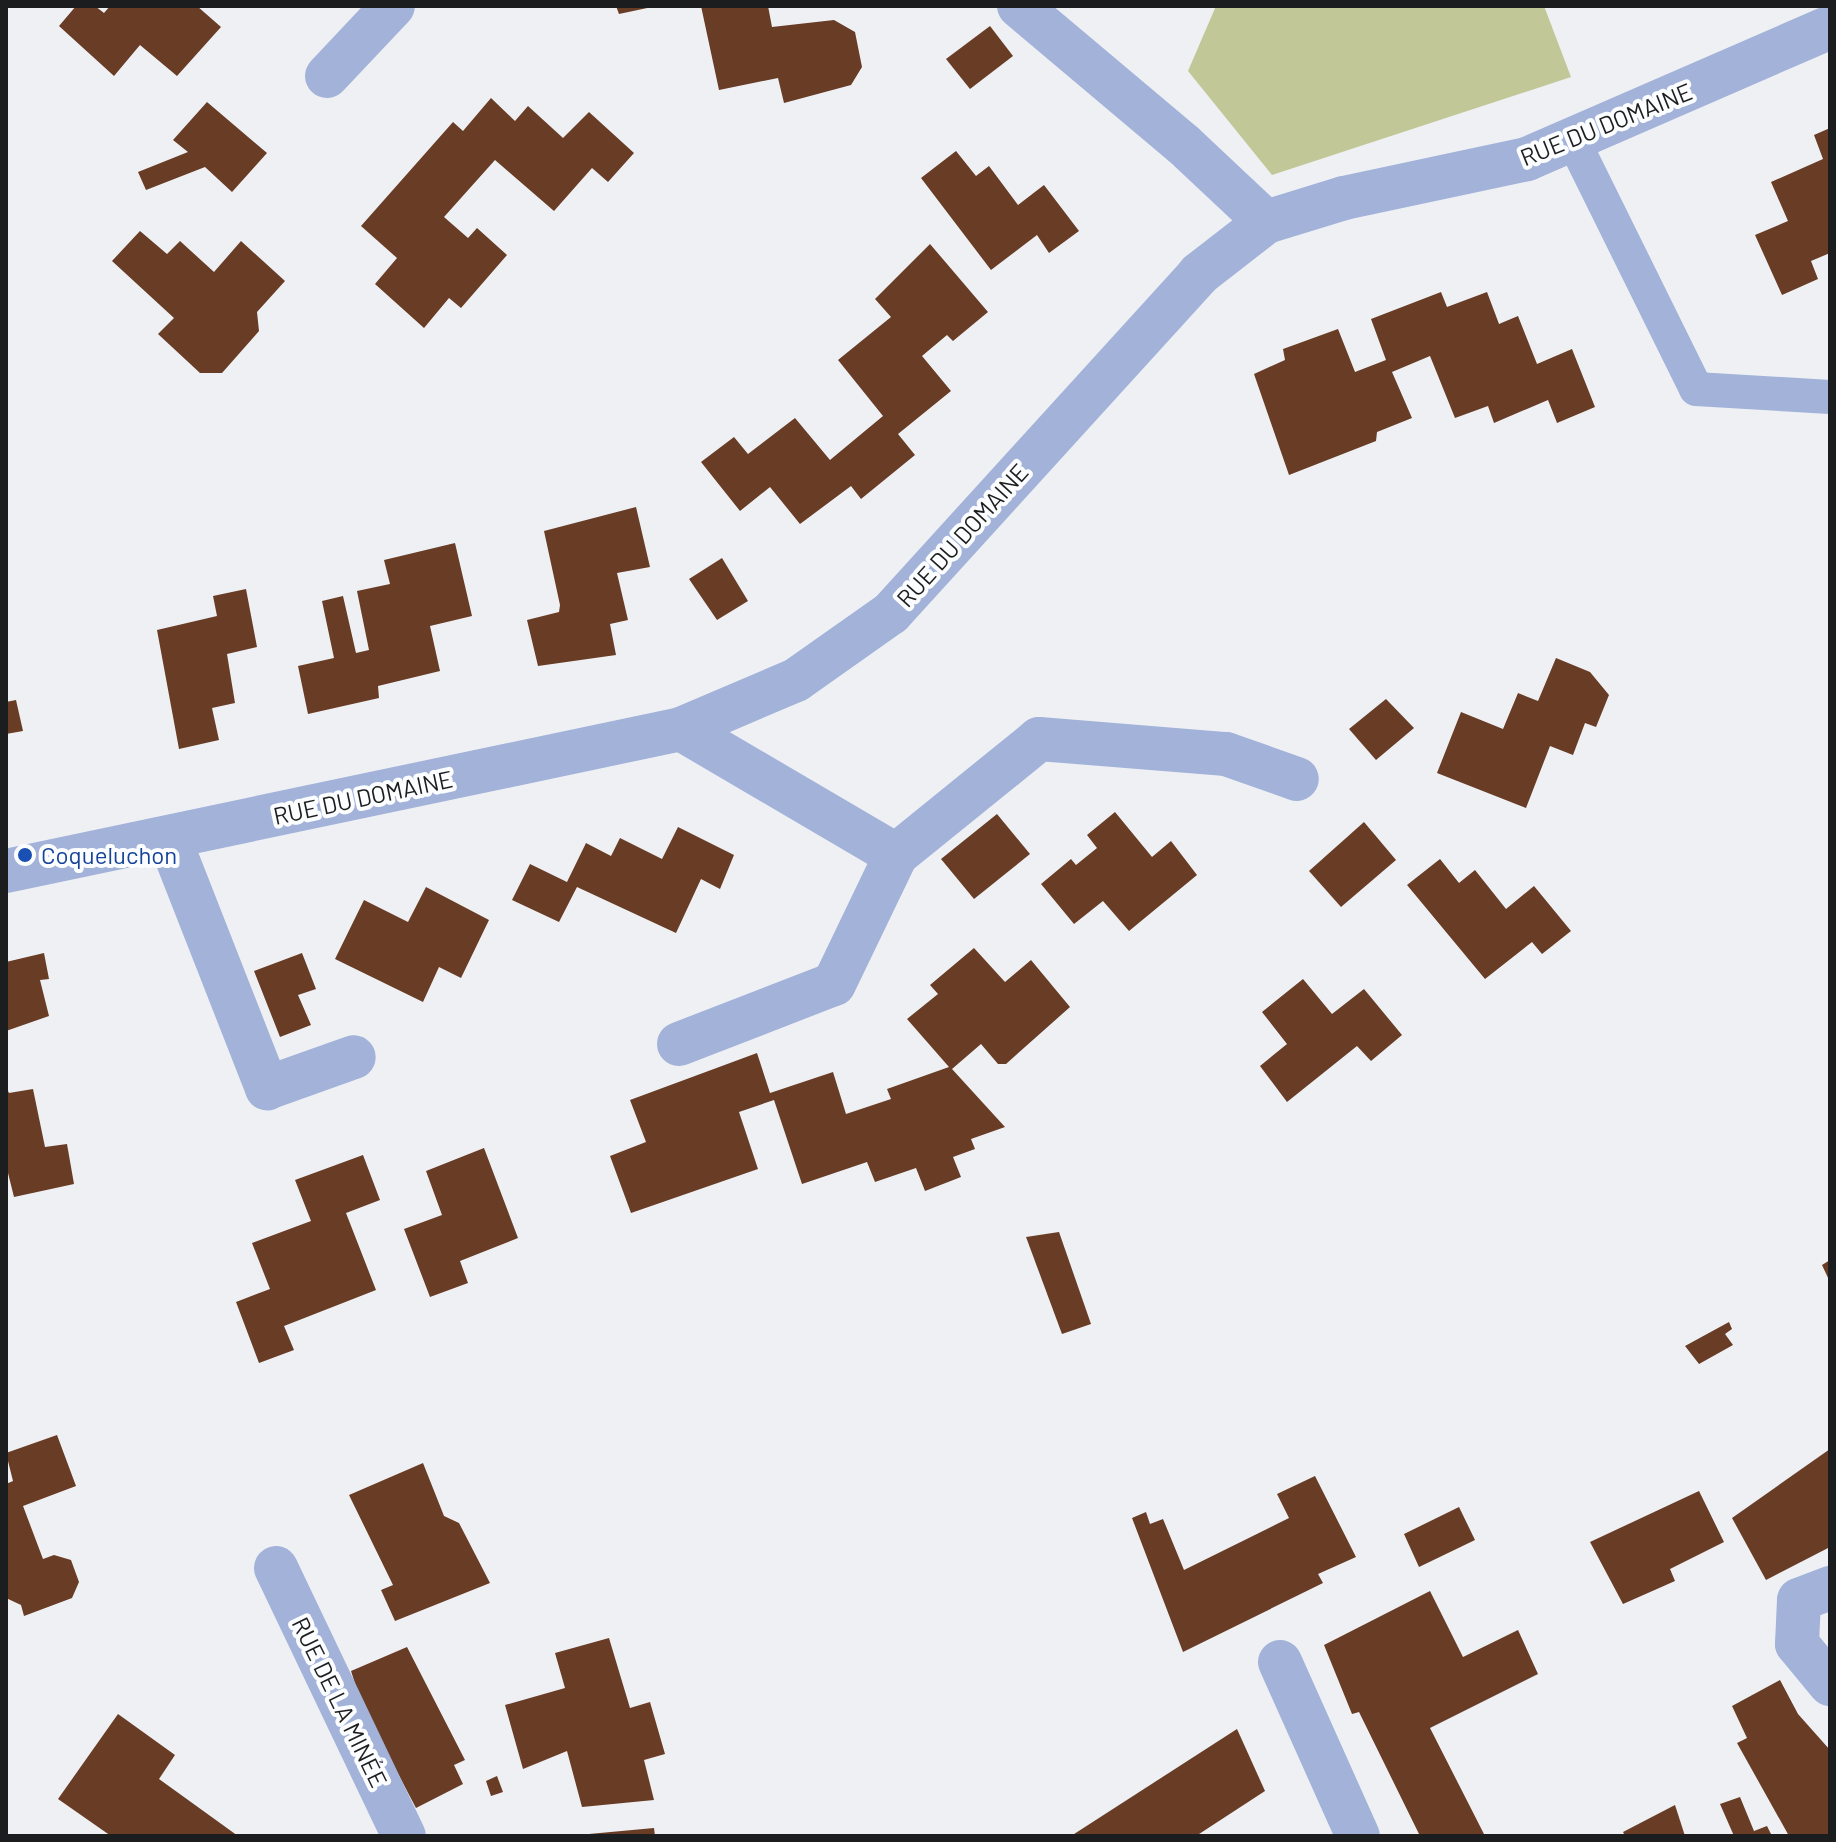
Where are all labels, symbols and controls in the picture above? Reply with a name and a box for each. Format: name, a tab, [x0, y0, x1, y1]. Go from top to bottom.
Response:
street label: RUE DU DOMAINE	[1516, 76, 1696, 172]
street label: RUE DU DOMAINE	[890, 457, 1034, 613]
street label: RUE DU DOMAINE	[271, 764, 455, 830]
place label: Coqueluchon	[41, 841, 177, 869]
marker: Coqueluchon	[16, 846, 34, 864]
street label: RUE DE LA MINÉE	[286, 1612, 394, 1792]

